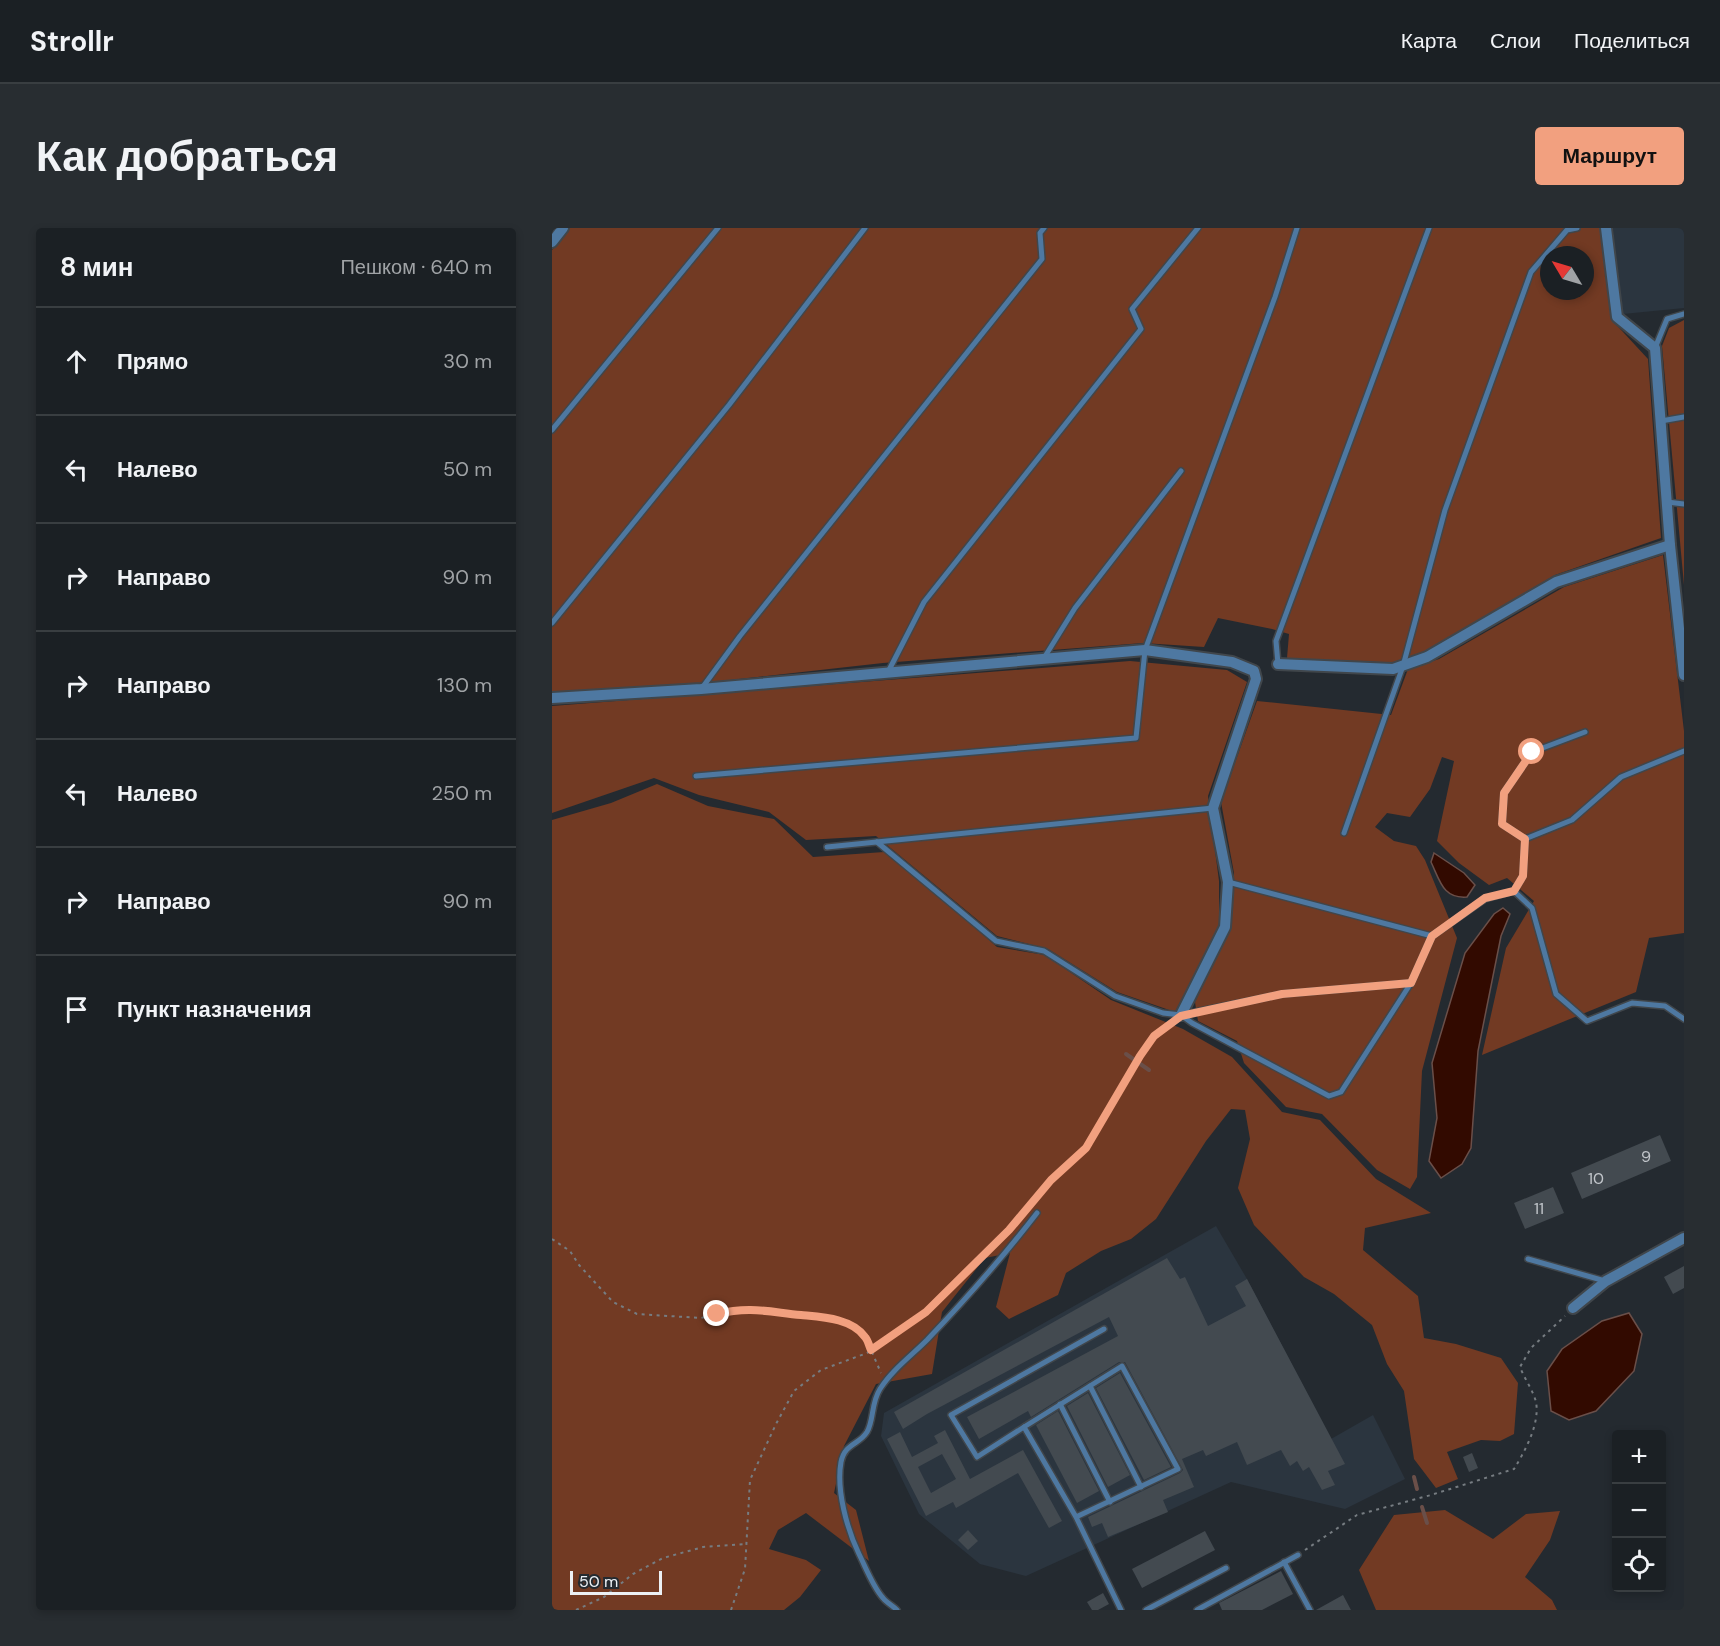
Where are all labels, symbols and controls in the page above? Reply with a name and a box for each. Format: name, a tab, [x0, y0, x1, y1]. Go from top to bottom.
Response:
text: Strollr	[30, 23, 114, 60]
text: Карта	[1401, 27, 1457, 55]
text: Слои	[1490, 27, 1541, 55]
text: Поделиться	[1574, 27, 1690, 55]
button: Маршрут	[1535, 127, 1684, 185]
text: Как добраться	[36, 129, 338, 184]
north arrow	[1540, 246, 1594, 300]
text: 8 мин	[60, 250, 134, 284]
text: Пешком · 640 m	[340, 254, 492, 280]
icon: ahead	[60, 345, 93, 378]
text: Прямо	[117, 347, 188, 376]
text: 30 m	[443, 348, 492, 374]
icon: left	[60, 453, 93, 486]
text: Налево	[117, 455, 198, 484]
text: 50 m	[443, 456, 492, 482]
icon: right	[60, 561, 93, 594]
text: Направо	[117, 563, 211, 592]
text: 90 m	[443, 564, 492, 590]
icon: right	[60, 669, 93, 702]
text: Направо	[117, 671, 211, 700]
text: 130 m	[437, 672, 492, 698]
route start	[1518, 738, 1544, 764]
icon: left	[60, 777, 93, 810]
text: Налево	[117, 779, 198, 808]
text: 250 m	[431, 780, 492, 806]
icon: right	[60, 885, 93, 918]
text: Направо	[117, 887, 211, 916]
text: 90 m	[443, 888, 492, 914]
icon: arrive	[60, 993, 93, 1026]
text: Пункт назначения	[117, 995, 312, 1024]
house number: 9	[1641, 1146, 1651, 1167]
house number: 10	[1588, 1168, 1604, 1189]
house number: 11	[1534, 1198, 1544, 1219]
route end	[703, 1300, 729, 1326]
map controls	[1612, 1430, 1666, 1592]
button: +	[1612, 1430, 1666, 1484]
button: −	[1612, 1484, 1666, 1538]
button: locate	[1612, 1538, 1666, 1592]
scale bar	[570, 1568, 662, 1596]
text: 50 m	[579, 1571, 618, 1592]

